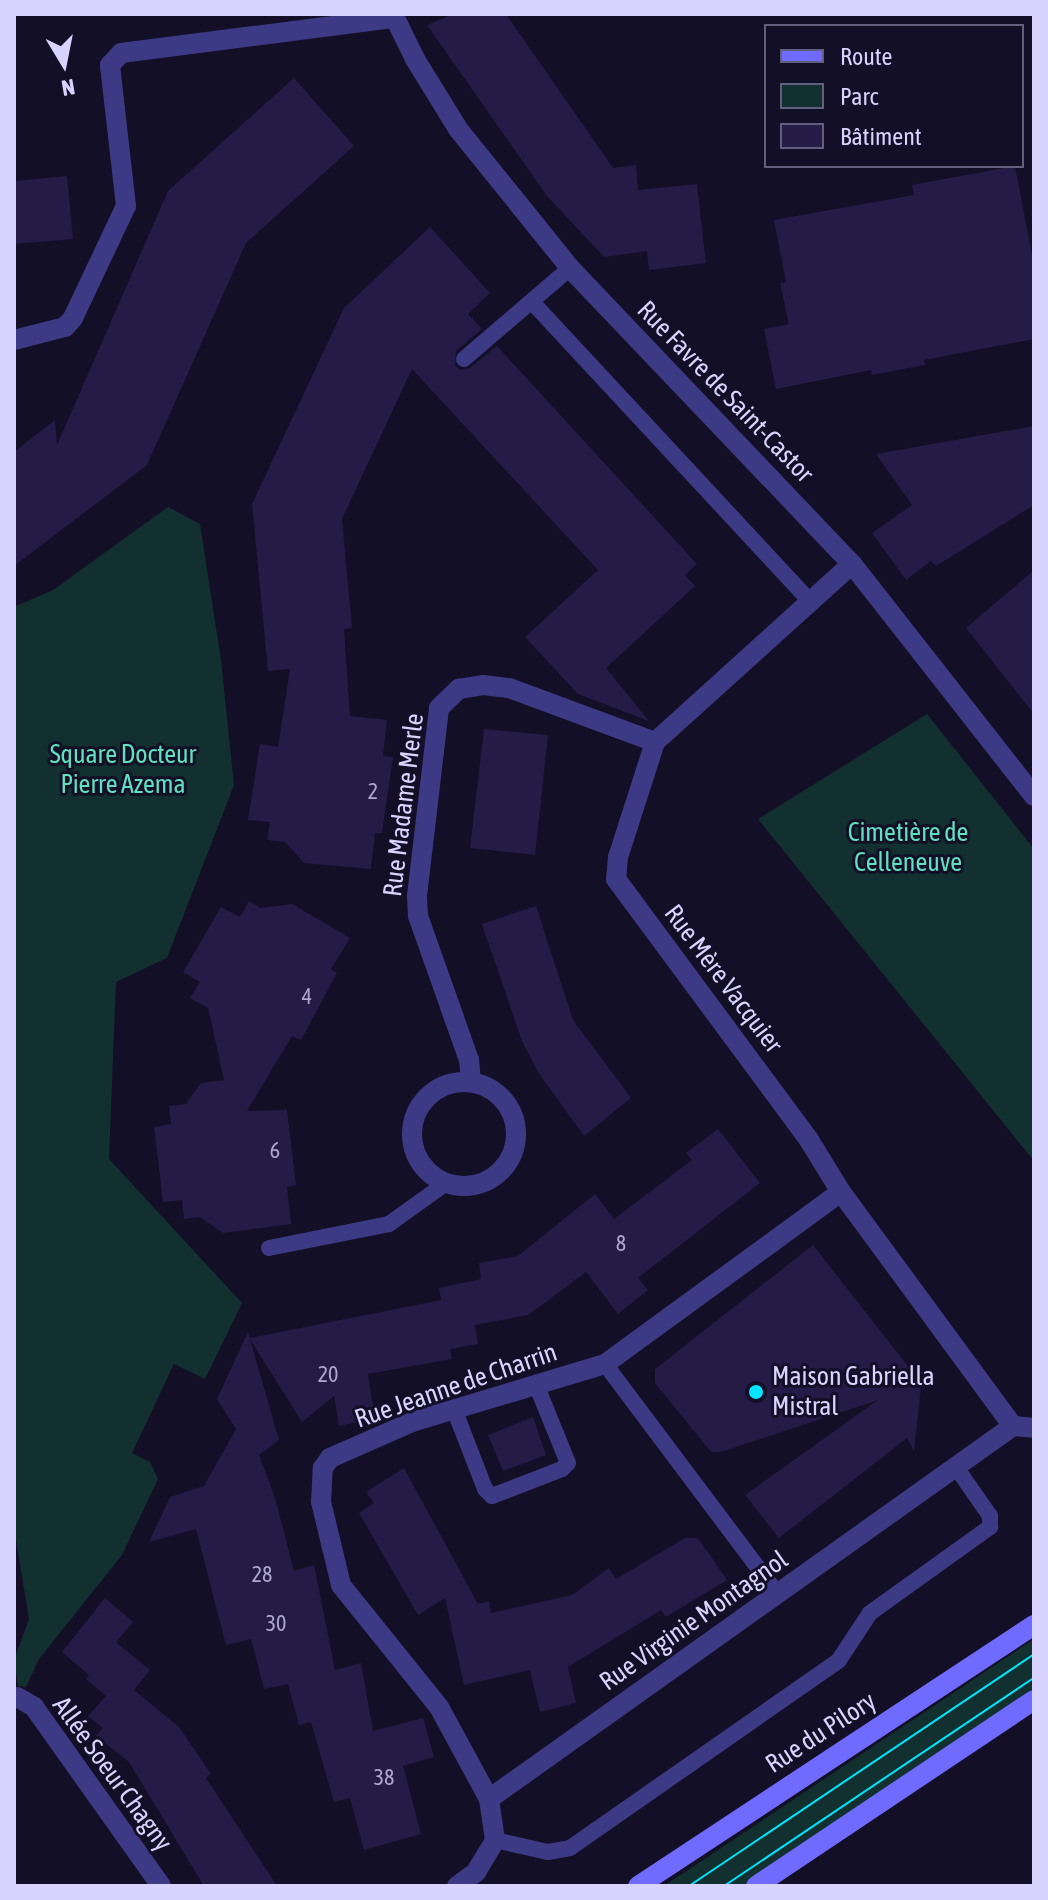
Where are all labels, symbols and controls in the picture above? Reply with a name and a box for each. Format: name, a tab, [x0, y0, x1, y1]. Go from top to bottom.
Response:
north arrow	[24, 24, 104, 104]
legend	[764, 24, 1024, 168]
text: Route	[840, 43, 892, 70]
text: N	[60, 74, 77, 102]
text: Parc	[840, 83, 878, 110]
text: Bâtiment	[840, 123, 922, 150]
street label: Rue Favre de Saint-Castor	[630, 295, 820, 489]
street label: Rue Madame Merle	[377, 712, 431, 898]
park label: Square Docteur Pierre Azema	[50, 739, 196, 800]
house number: 2	[368, 779, 378, 805]
park label: Cimetière de Celleneuve	[848, 817, 968, 878]
street label: Rue Mère Vacquier	[657, 899, 789, 1059]
house number: 4	[302, 984, 312, 1010]
house number: 6	[270, 1138, 280, 1164]
house number: 8	[616, 1231, 626, 1257]
street label: Rue Jeanne de Charrin	[351, 1337, 561, 1435]
place label: Maison Gabriella Mistral	[772, 1361, 935, 1422]
house number: 20	[318, 1362, 338, 1388]
marker: Maison Gabriella Mistral	[747, 1383, 765, 1401]
street label: Rue Virginie Montagnol	[594, 1544, 794, 1698]
house number: 28	[252, 1562, 272, 1588]
house number: 30	[266, 1611, 286, 1637]
street label: Rue du Pilory	[760, 1686, 882, 1780]
street label: Allée Soeur Chagny	[46, 1691, 178, 1857]
house number: 38	[374, 1765, 394, 1791]

